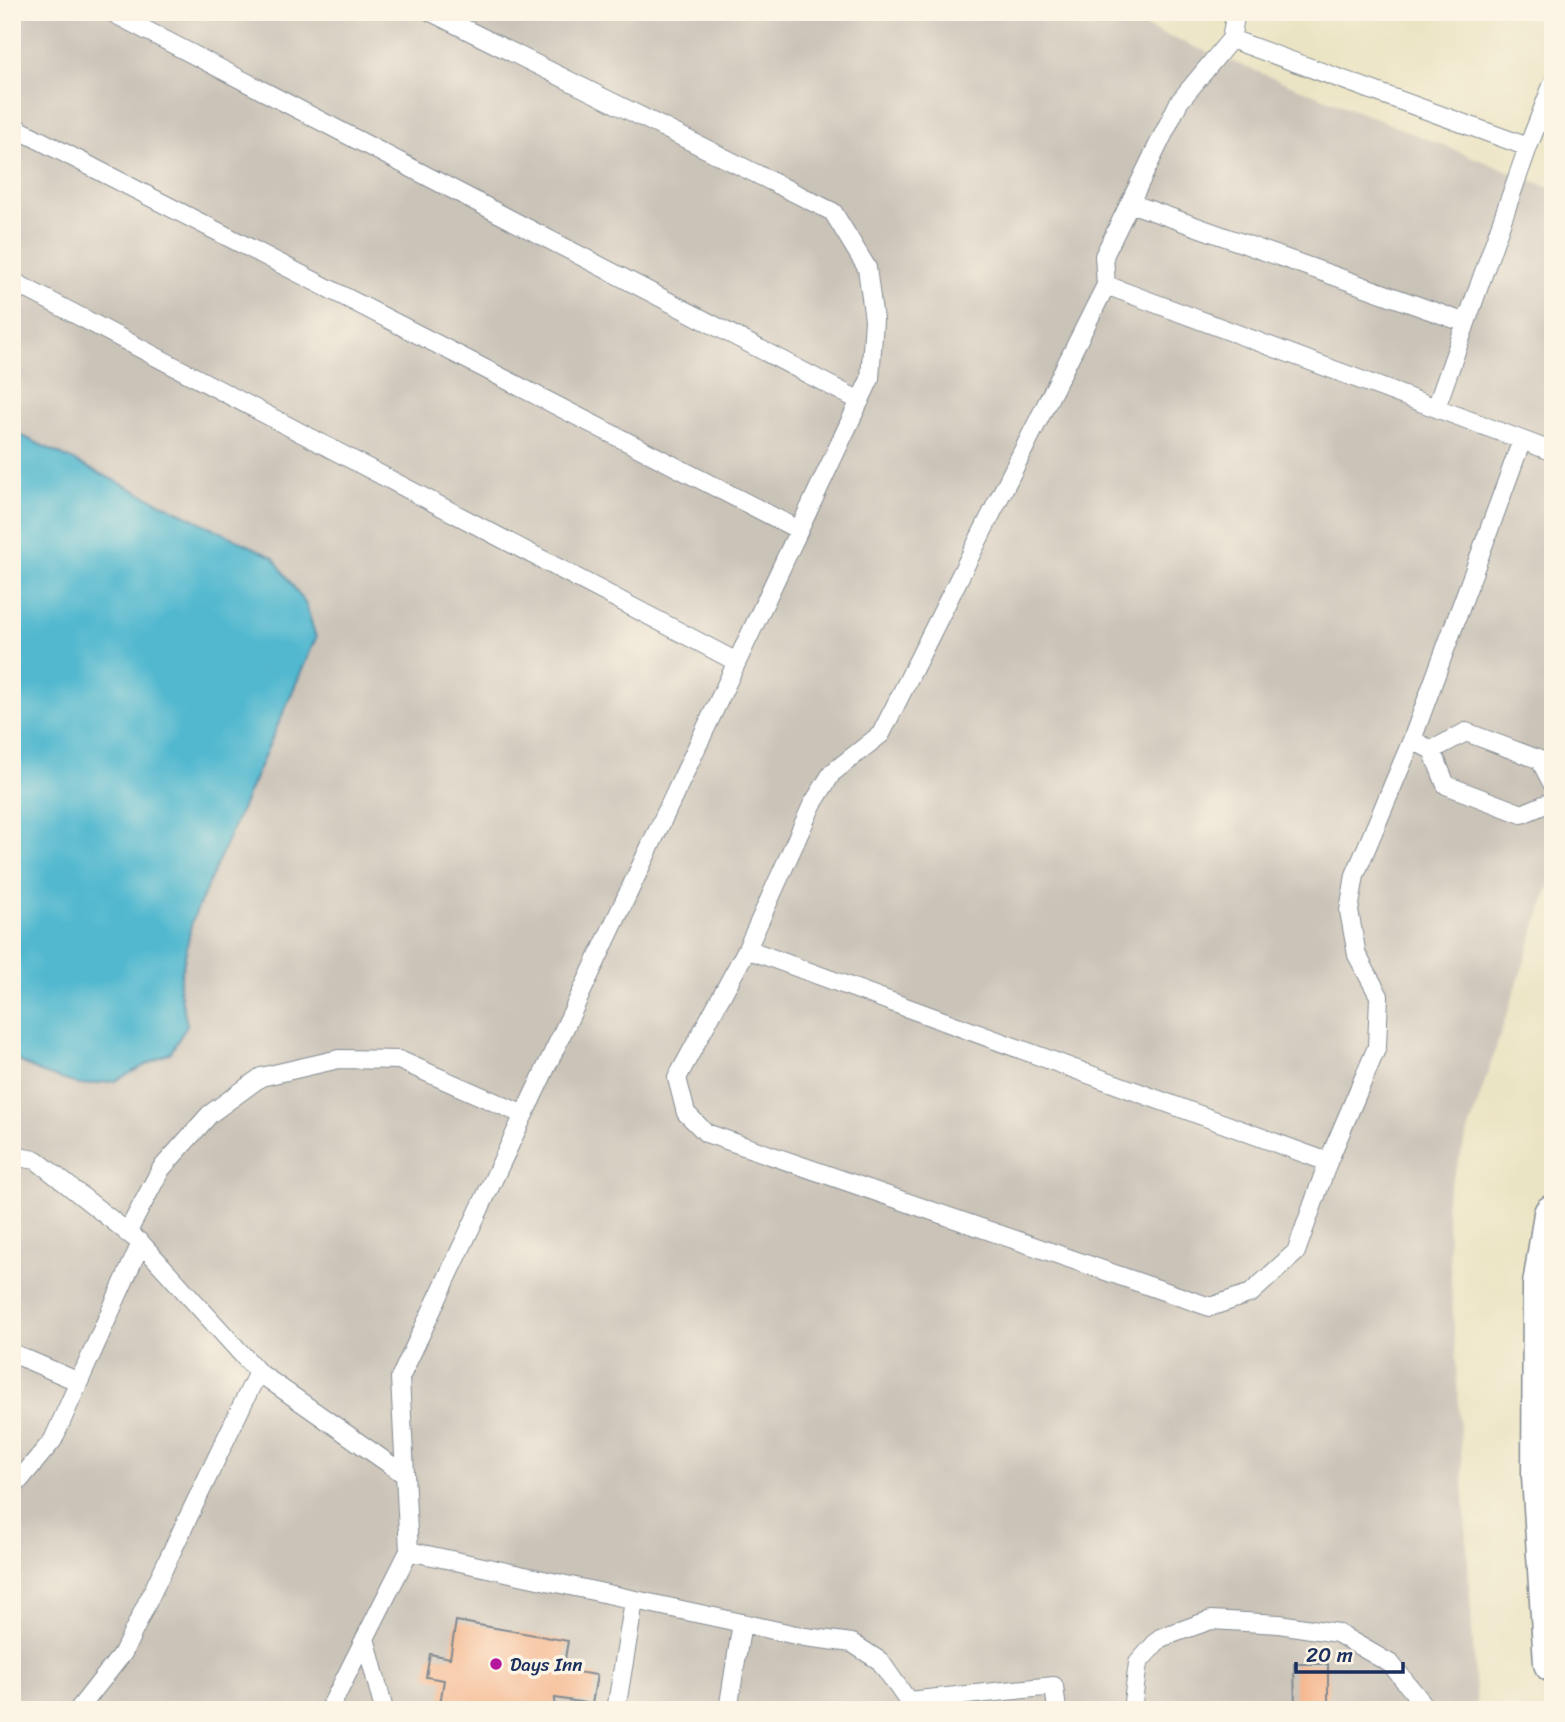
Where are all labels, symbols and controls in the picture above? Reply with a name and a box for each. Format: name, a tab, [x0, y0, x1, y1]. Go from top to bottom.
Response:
scale bar	[1296, 1631, 1402, 1675]
text: 20 m	[1306, 1636, 1353, 1674]
place label: Days Inn	[510, 1648, 583, 1681]
marker: Days Inn	[488, 1656, 504, 1672]

